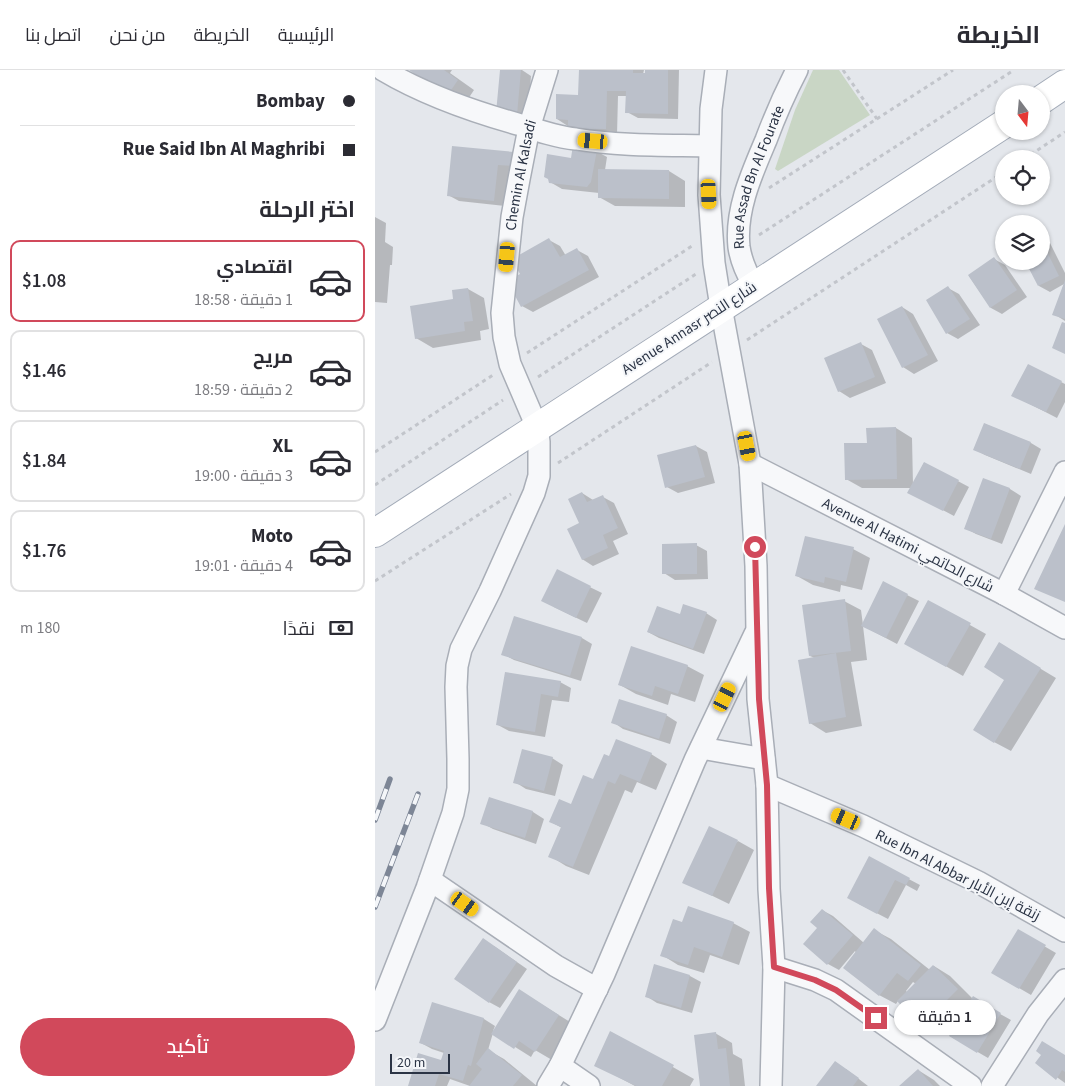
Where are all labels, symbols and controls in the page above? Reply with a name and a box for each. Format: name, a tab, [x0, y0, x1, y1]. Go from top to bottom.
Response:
text: الخريطة	[957, 18, 1040, 53]
text: اتصل بنا	[25, 23, 82, 48]
text: من نحن	[110, 23, 166, 48]
text: الخريطة	[194, 23, 250, 48]
text: الرئيسية	[278, 23, 334, 48]
north arrow	[995, 85, 1050, 140]
map controls	[995, 85, 1050, 270]
text: Bombay	[256, 88, 325, 115]
street label: Rue Assad Bn Al Fourate	[728, 102, 790, 250]
street label: Chemin Al Kalsadi	[501, 117, 542, 232]
car	[577, 132, 608, 150]
text: Rue Said Ibn Al Maghribi	[123, 136, 325, 163]
button: locate	[995, 150, 1050, 205]
car	[700, 179, 717, 209]
text: اختر الرحلة	[259, 194, 355, 226]
button: layers	[995, 215, 1050, 270]
car	[498, 241, 515, 273]
text: اقتصادي	[217, 254, 293, 281]
icon: car	[308, 259, 353, 304]
text: $1.08	[22, 268, 66, 295]
street label: Avenue Annasr شارع النصر	[618, 277, 761, 380]
text: 1 دقيقة · 18:58	[194, 289, 293, 311]
text: مريح	[253, 344, 293, 371]
icon: car	[308, 349, 353, 394]
text: $1.46	[22, 358, 66, 385]
text: 2 دقيقة · 18:59	[194, 379, 293, 401]
car	[736, 430, 757, 462]
text: XL	[272, 433, 293, 460]
icon: car	[308, 439, 353, 484]
text: $1.84	[22, 448, 66, 475]
text: 3 دقيقة · 19:00	[194, 465, 293, 487]
street label: Avenue Al Hatimi شارع الحاتمي	[818, 493, 997, 599]
text: Moto	[251, 523, 293, 550]
icon: car	[308, 529, 353, 574]
route start	[744, 536, 766, 558]
text: $1.76	[22, 538, 66, 565]
text: 4 دقيقة · 19:01	[194, 555, 293, 577]
icon: cash	[327, 614, 355, 642]
text: نقدًا	[283, 616, 315, 643]
text: 180 m	[20, 617, 60, 639]
car	[711, 680, 738, 714]
car	[829, 806, 862, 832]
street label: Rue Ibn Al Abbar زنقة إبن الأبار	[872, 825, 1044, 926]
car	[448, 889, 481, 919]
callout: 1 دقيقة	[893, 1000, 996, 1036]
text: 1 دقيقة	[918, 1006, 972, 1028]
route end	[865, 1007, 887, 1029]
button: تأكيد	[20, 1018, 355, 1076]
scale bar	[390, 1051, 450, 1074]
text: 20 m	[397, 1053, 425, 1073]

